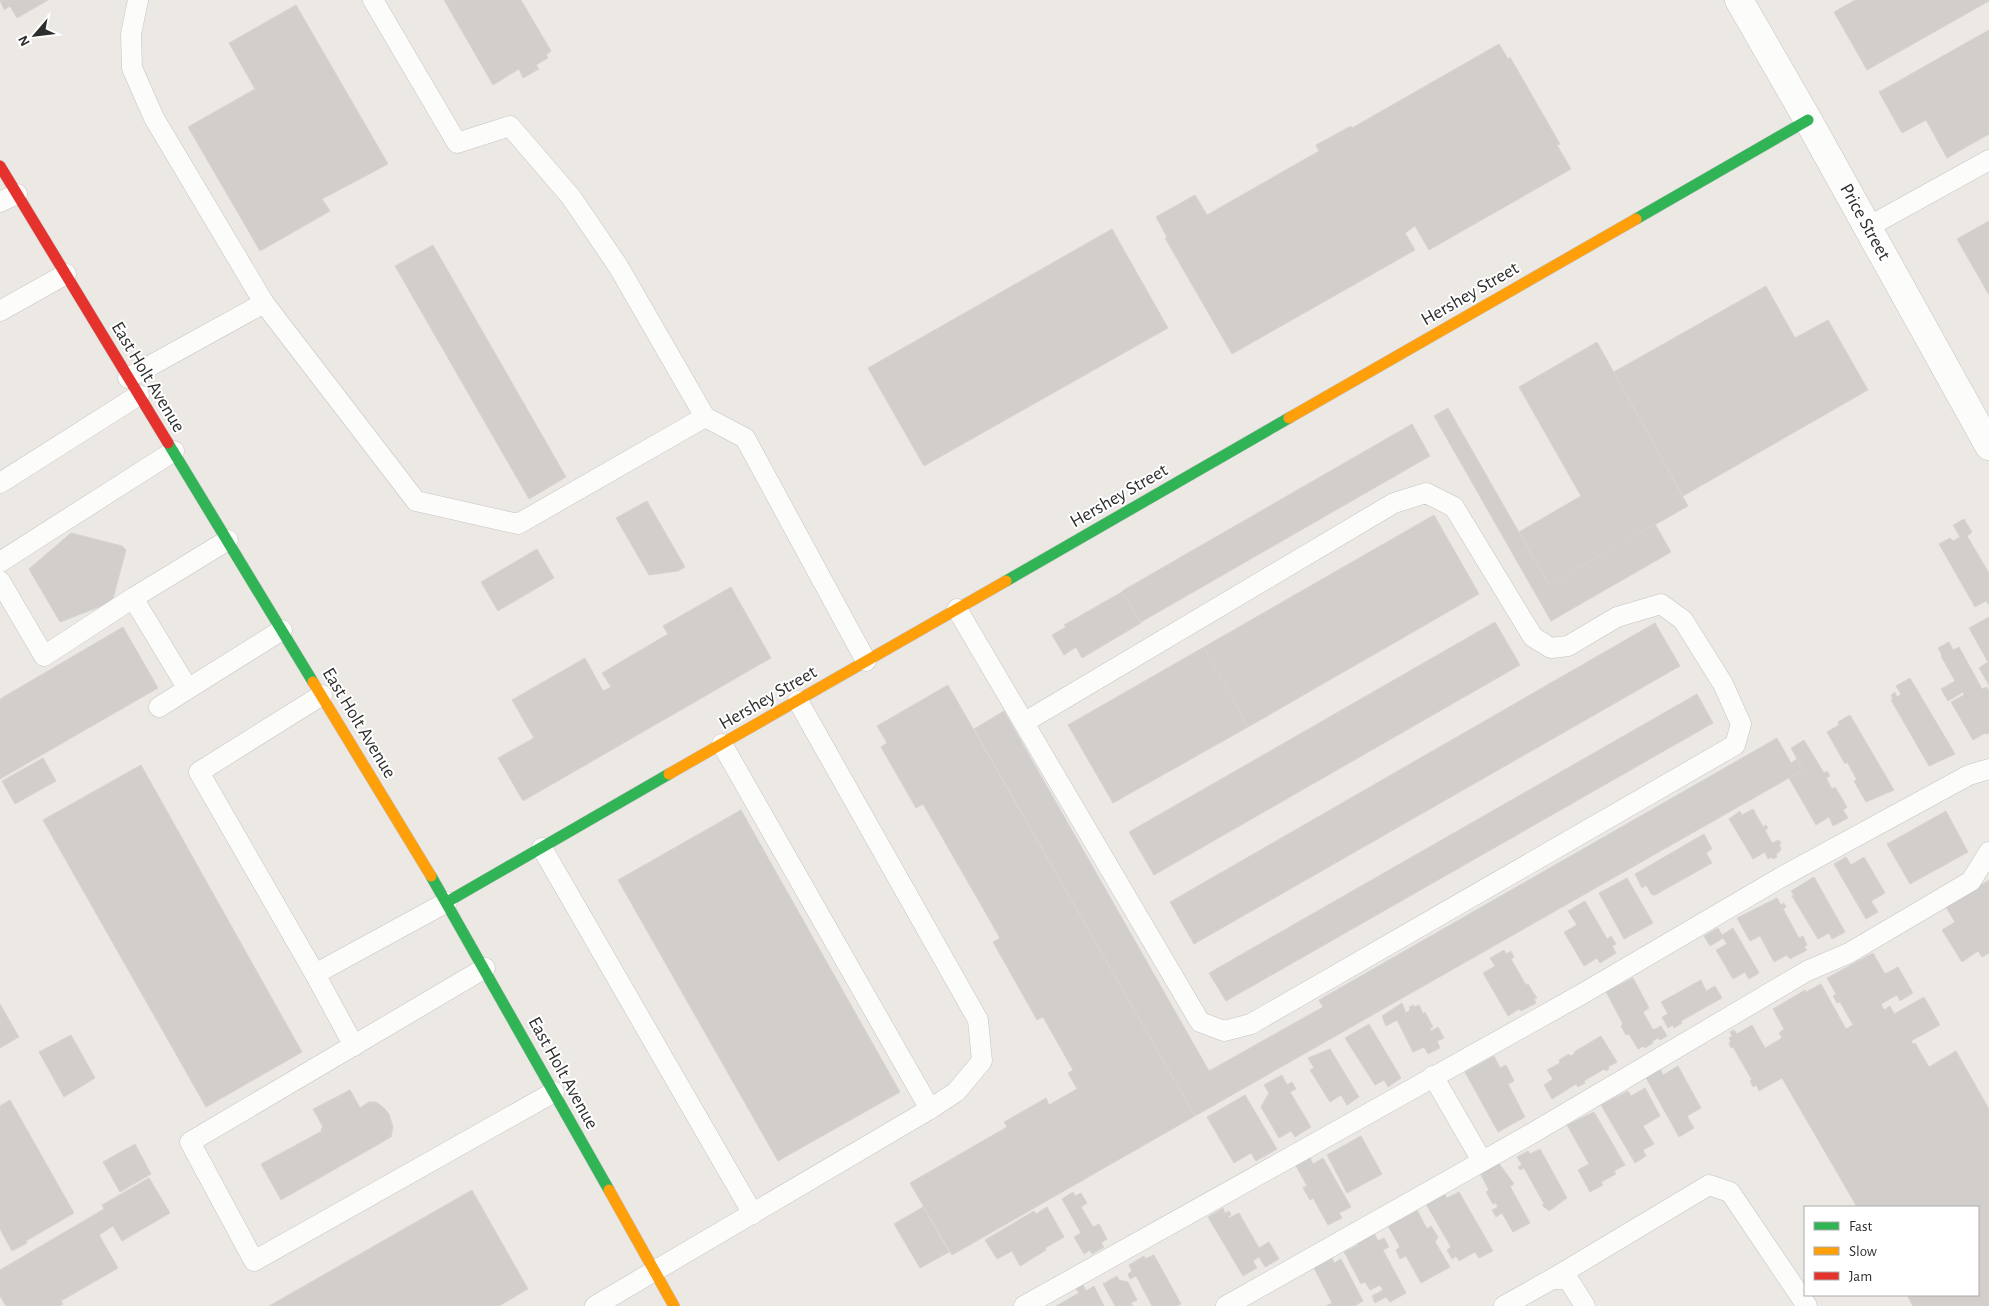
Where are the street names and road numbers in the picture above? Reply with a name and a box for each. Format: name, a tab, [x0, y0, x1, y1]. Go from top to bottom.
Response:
street label: Price Street	[1836, 181, 1894, 263]
street label: Hershey Street	[1418, 258, 1522, 330]
street label: East Holt Avenue	[108, 319, 188, 435]
street label: Hershey Street	[1067, 460, 1171, 532]
street label: Hershey Street	[716, 662, 820, 734]
street label: East Holt Avenue	[319, 665, 399, 781]
street label: East Holt Avenue	[524, 1014, 602, 1132]

